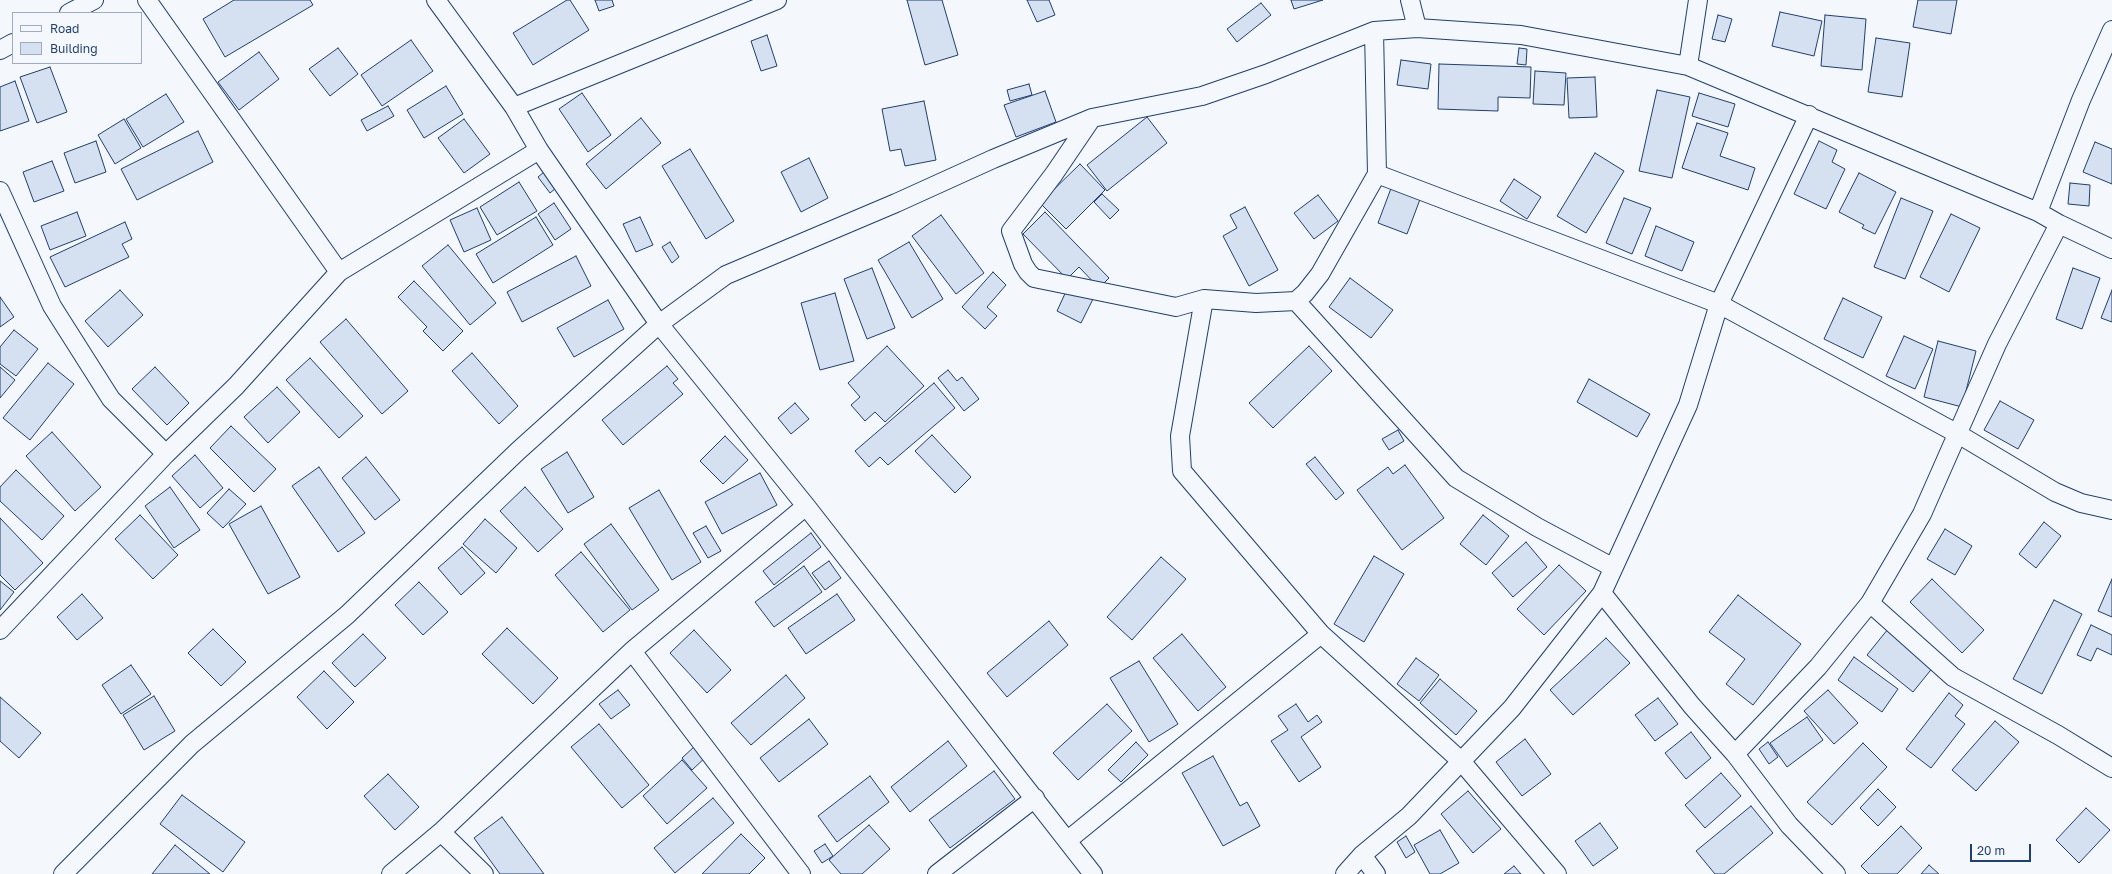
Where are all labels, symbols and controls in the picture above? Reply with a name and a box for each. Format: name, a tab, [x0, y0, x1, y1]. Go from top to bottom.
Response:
legend	[12, 12, 142, 64]
text: Road	[50, 21, 79, 36]
text: Building	[50, 41, 98, 56]
scale bar	[1972, 836, 2033, 862]
text: 20 m	[1977, 843, 2005, 858]

